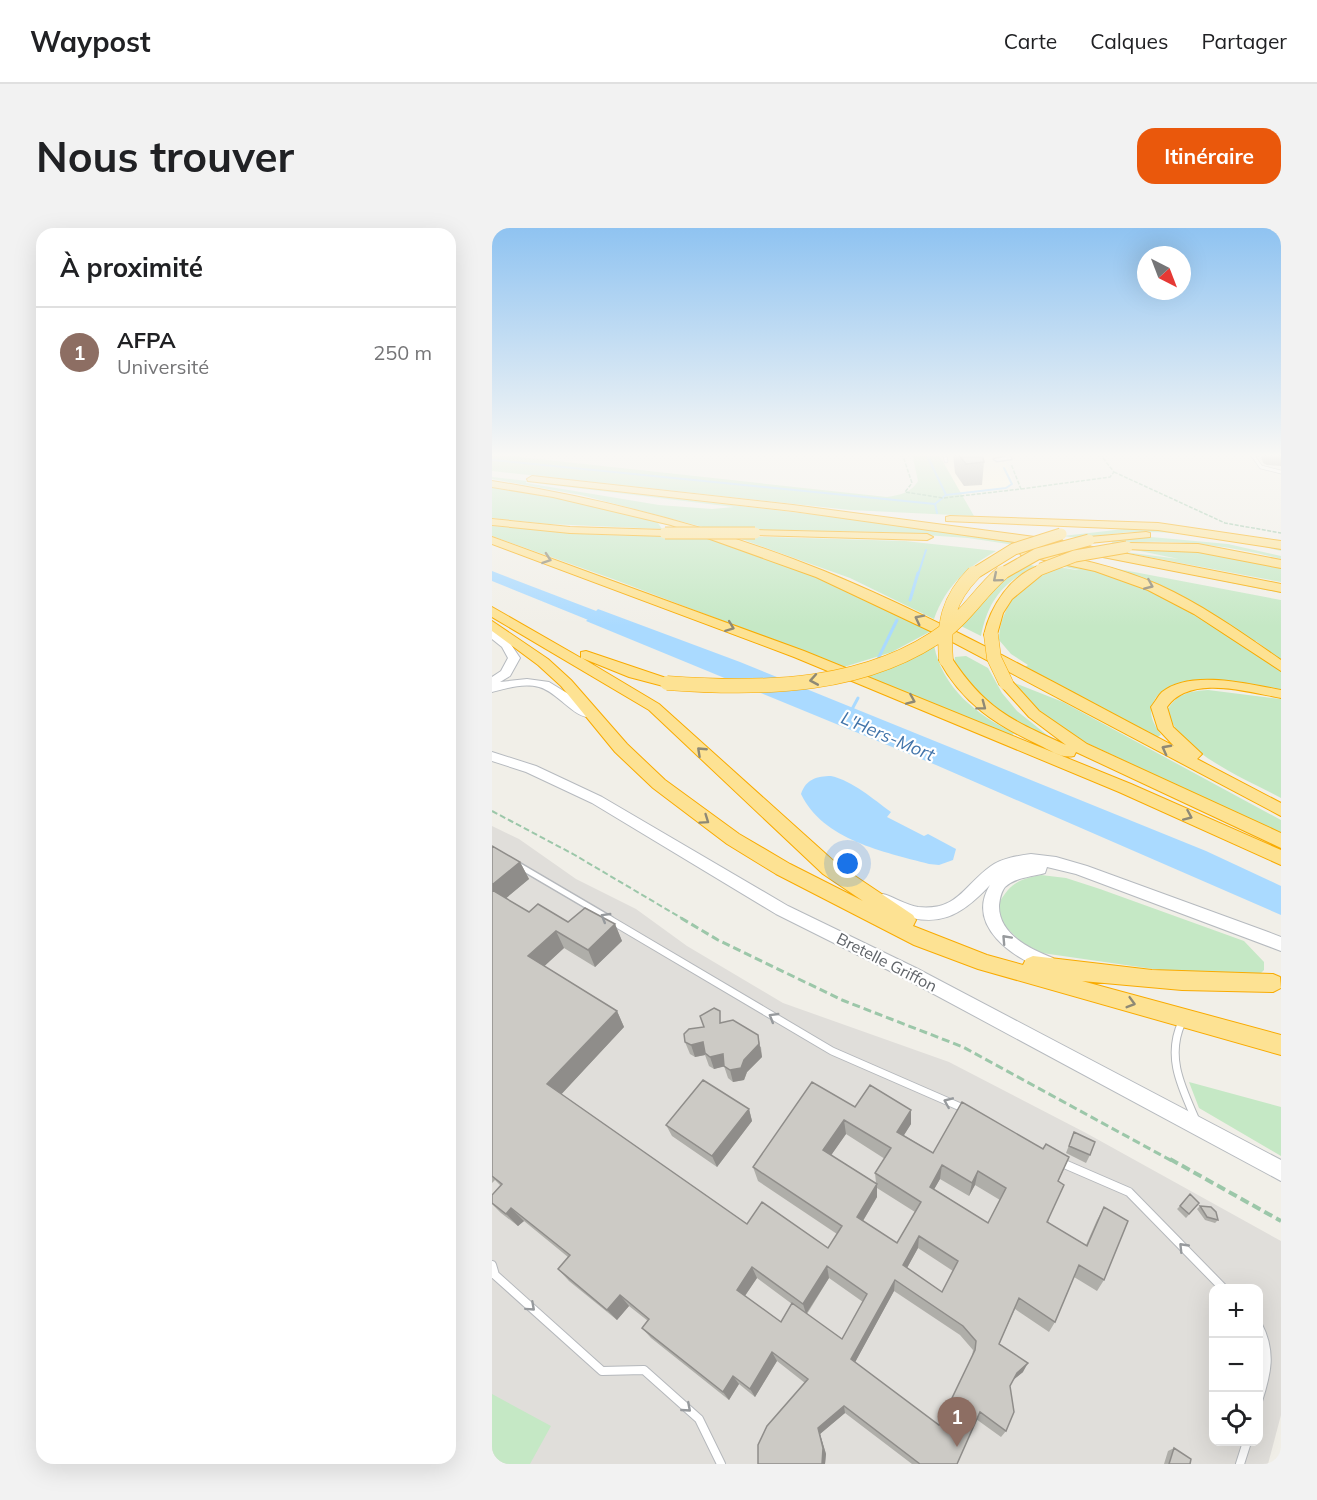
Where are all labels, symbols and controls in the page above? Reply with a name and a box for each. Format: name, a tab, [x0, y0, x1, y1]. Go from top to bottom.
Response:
text: Waypost	[30, 24, 151, 59]
text: Carte	[1004, 28, 1057, 54]
text: Calques	[1090, 28, 1168, 54]
text: Partager	[1201, 28, 1287, 54]
button: Itinéraire	[1137, 128, 1281, 184]
text: Nous trouver	[36, 130, 294, 183]
north arrow	[1137, 246, 1191, 300]
text: À proximité	[60, 251, 203, 284]
text: AFPA	[117, 326, 176, 354]
text: 1	[74, 340, 86, 365]
text: 250 m	[373, 340, 432, 365]
text: Université	[117, 354, 209, 379]
one-way arrow	[541, 552, 552, 565]
one-way arrow	[993, 571, 1004, 582]
one-way arrow	[1143, 578, 1154, 590]
one-way arrow	[914, 615, 925, 626]
one-way arrow	[724, 619, 735, 632]
one-way arrow	[809, 674, 819, 686]
one-way arrow	[905, 693, 916, 705]
one-way arrow	[975, 698, 986, 709]
water label: L'Hers-Mort	[838, 706, 939, 766]
one-way arrow	[1161, 745, 1172, 756]
one-way arrow	[697, 747, 707, 758]
one-way arrow	[1181, 808, 1192, 820]
one-way arrow	[698, 813, 709, 824]
your location	[833, 849, 862, 878]
one-way arrow	[601, 913, 612, 924]
street label: Bretelle Griffon	[833, 928, 941, 996]
one-way arrow	[1002, 935, 1013, 946]
one-way arrow	[1126, 996, 1136, 1009]
one-way arrow	[769, 1012, 779, 1024]
one-way arrow	[944, 1097, 955, 1109]
one-way arrow	[1179, 1243, 1190, 1254]
map controls	[1209, 1284, 1263, 1446]
button: +	[1209, 1284, 1263, 1338]
one-way arrow	[524, 1300, 535, 1311]
button: −	[1209, 1338, 1263, 1392]
button: locate	[1209, 1392, 1263, 1446]
pin: 1	[938, 1398, 976, 1447]
one-way arrow	[680, 1401, 691, 1412]

